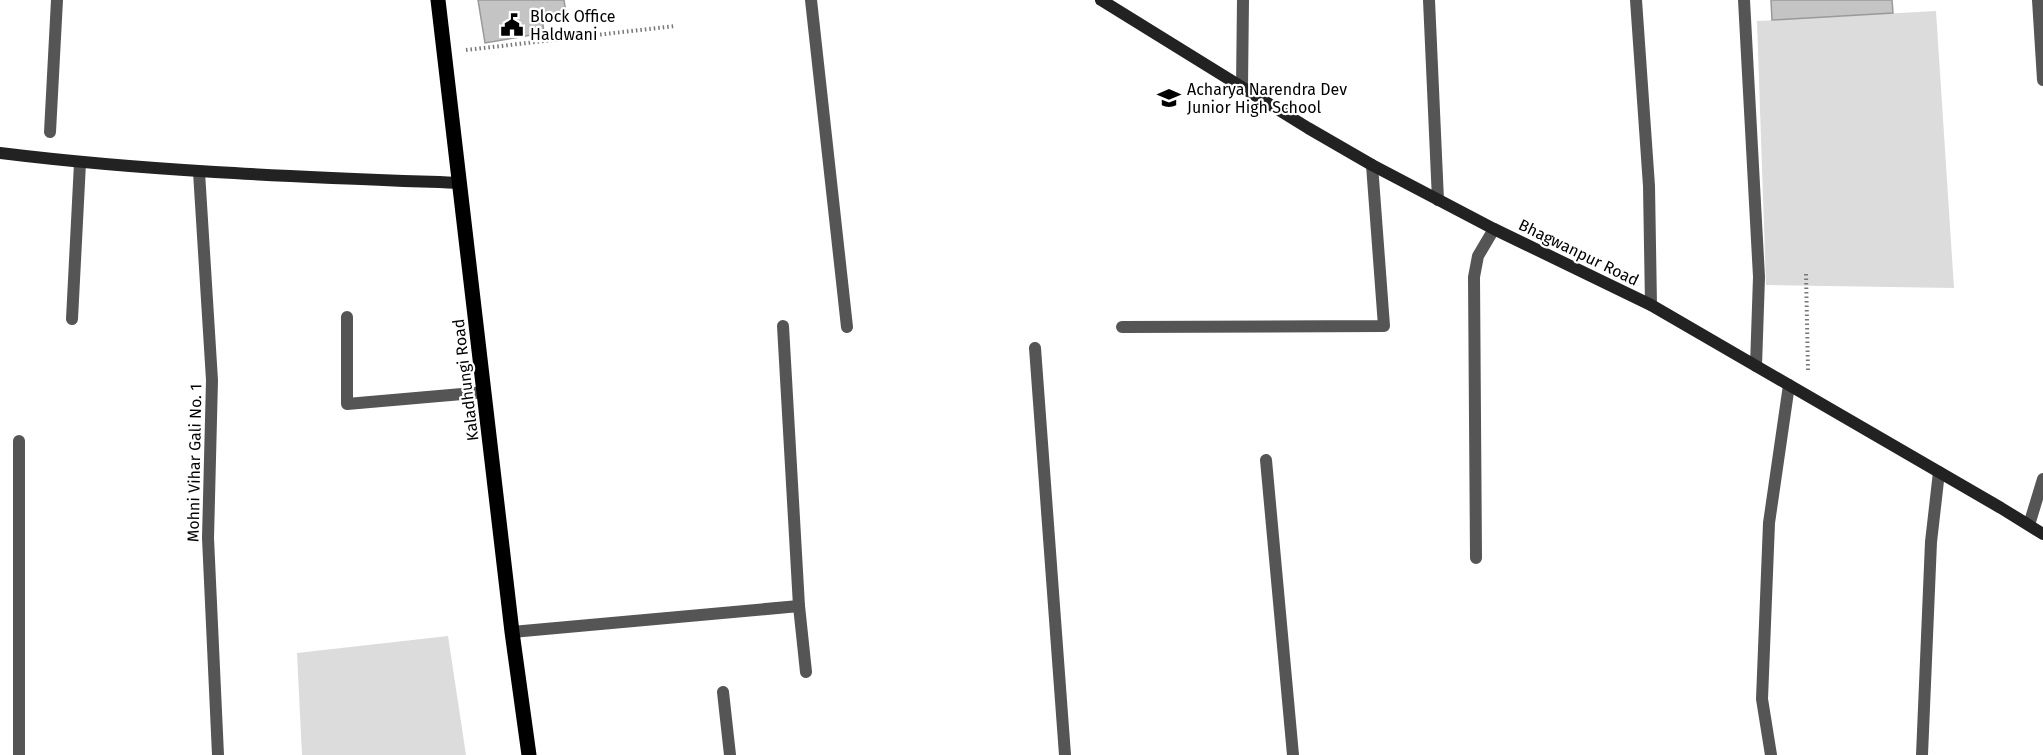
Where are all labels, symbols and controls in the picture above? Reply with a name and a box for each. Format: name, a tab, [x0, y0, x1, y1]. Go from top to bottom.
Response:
place label: Block Office Haldwani	[530, 7, 615, 44]
public building icon: Block Office Haldwani	[499, 12, 525, 38]
place label: Acharya Narendra Dev Junior High School	[1187, 80, 1347, 117]
school or university icon: Acharya Narendra Dev Junior High School	[1156, 85, 1182, 111]
street label: Bhagwanpur Road	[1516, 215, 1642, 290]
street label: Kaladhungi Road	[449, 318, 482, 442]
street label: Mohni Vihar Gali No. 1	[184, 384, 205, 542]

